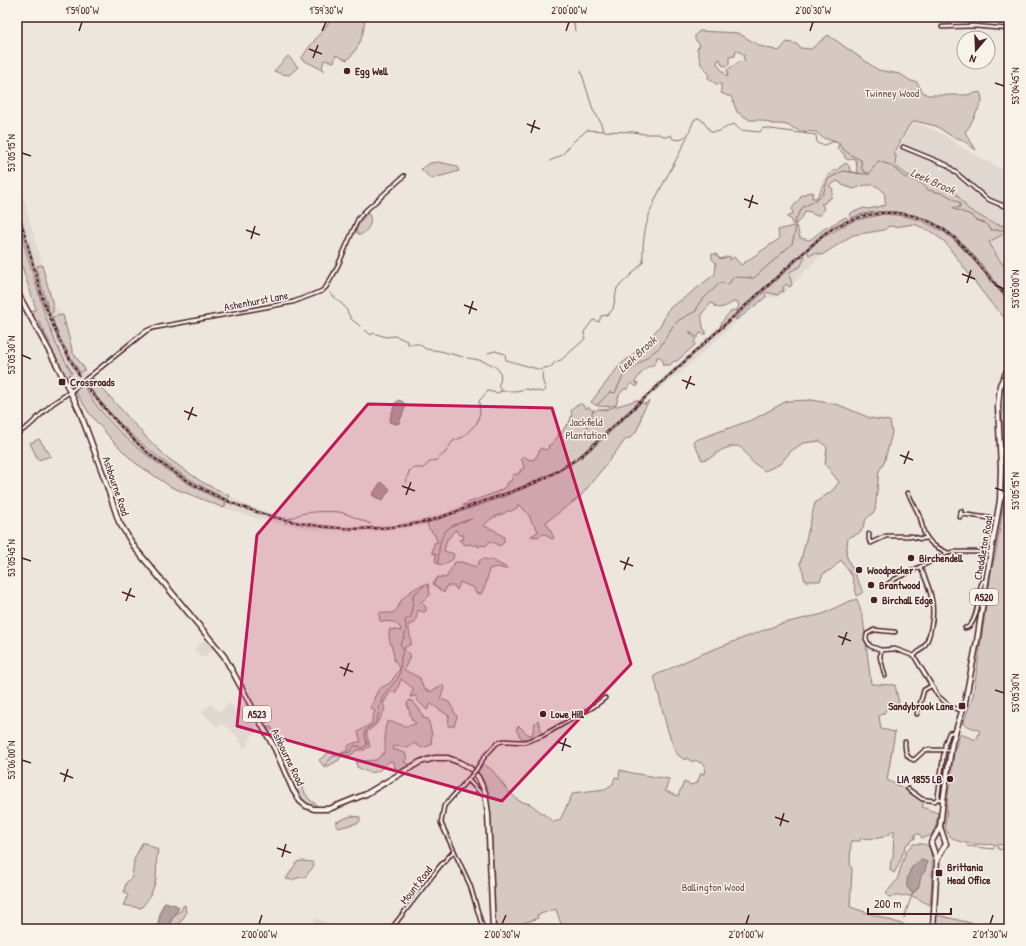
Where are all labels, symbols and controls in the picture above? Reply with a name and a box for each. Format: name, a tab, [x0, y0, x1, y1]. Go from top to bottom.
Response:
text: 1°59'00"W	[65, 4, 100, 17]
text: 1°59'30"W	[309, 4, 344, 17]
text: 2°00'00"W	[551, 4, 588, 17]
text: 2°00'30"W	[795, 4, 832, 17]
north arrow	[956, 30, 996, 70]
text: N	[968, 52, 978, 67]
place label: Egg Well	[355, 64, 389, 79]
marker: Egg Well	[342, 66, 352, 76]
text: 53°04'45"N	[1009, 67, 1022, 105]
park label: Twinney Wood	[865, 86, 920, 100]
text: 53°05'15"N	[5, 134, 18, 172]
water label: Leek Brook	[908, 164, 959, 199]
text: 53°05'00"N	[1009, 270, 1022, 308]
street label: Ashenhurst Lane	[223, 288, 290, 314]
water label: Leek Brook	[614, 331, 661, 376]
text: 53°05'30"N	[5, 336, 18, 374]
place label: Crossroads	[70, 375, 115, 389]
marker: Crossroads	[57, 377, 67, 387]
park label: Jackfield Plantation	[565, 415, 607, 442]
street label: Ashbourne Road	[99, 455, 133, 518]
text: 53°05'15"N	[1009, 472, 1022, 510]
street label: Cheddleton Road	[970, 514, 996, 581]
text: 53°05'45"N	[5, 539, 18, 577]
place label: Birchendell	[919, 551, 964, 565]
marker: Birchendell	[906, 553, 916, 563]
place label: Woodpecker	[867, 563, 914, 578]
marker: Woodpecker	[854, 565, 864, 575]
place label: Brantwood	[879, 578, 921, 592]
marker: Brantwood	[866, 580, 876, 590]
road number: A520	[970, 589, 998, 605]
place label: Birchall Edge	[882, 593, 934, 608]
marker: Birchall Edge	[869, 595, 879, 605]
text: 53°05'30"N	[1009, 674, 1022, 712]
place label: Sandybrook Lane	[888, 699, 955, 714]
marker: Sandybrook Lane	[957, 701, 967, 711]
road number: A523	[243, 706, 271, 722]
place label: Lowe Hill	[551, 707, 585, 721]
marker: Lowe Hill	[538, 709, 548, 719]
street label: Ashbourne Road	[268, 726, 308, 788]
text: 53°06'00"N	[5, 741, 18, 779]
place label: LIA 1855 LB	[897, 772, 942, 786]
marker: LIA 1855 LB	[945, 774, 955, 784]
place label: Brittania Head Office	[947, 860, 991, 887]
street label: Mount Road	[397, 863, 436, 907]
marker: Brittania Head Office	[934, 868, 944, 878]
park label: Ballington Wood	[682, 880, 745, 894]
scale bar	[868, 890, 951, 916]
text: 200 m	[874, 895, 901, 912]
text: 2°00'00"W	[241, 928, 278, 941]
text: 2°00'30"W	[484, 928, 521, 941]
text: 2°01'00"W	[729, 928, 764, 941]
text: 2°01'30"W	[973, 928, 1008, 941]

